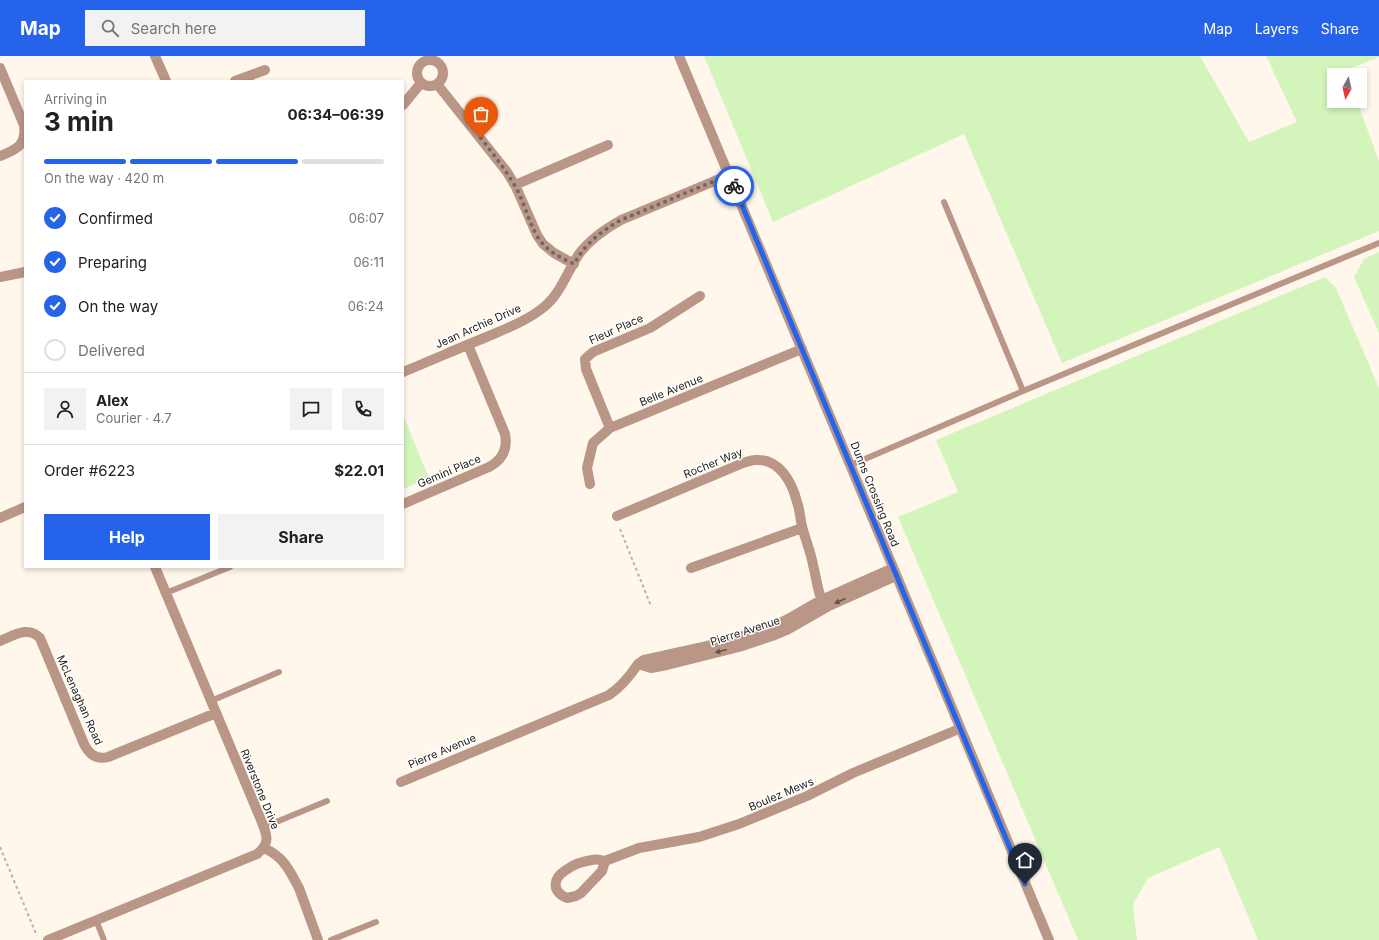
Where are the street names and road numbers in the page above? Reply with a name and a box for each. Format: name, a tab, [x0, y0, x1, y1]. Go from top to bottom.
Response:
street label: Jean Archie Drive	[433, 301, 523, 351]
street label: Fleur Place	[587, 311, 645, 347]
street label: Belle Avenue	[637, 371, 705, 409]
street label: Dunns Crossing Road	[848, 439, 902, 549]
street label: Rocher Way	[681, 445, 745, 481]
street label: Gemini Place	[415, 451, 483, 491]
street label: Pierre Avenue	[708, 613, 782, 649]
street label: McLenaghan Road	[54, 653, 106, 747]
street label: Pierre Avenue	[406, 730, 478, 772]
street label: Riverstone Drive	[238, 747, 282, 831]
street label: Boulez Mews	[746, 774, 816, 814]

